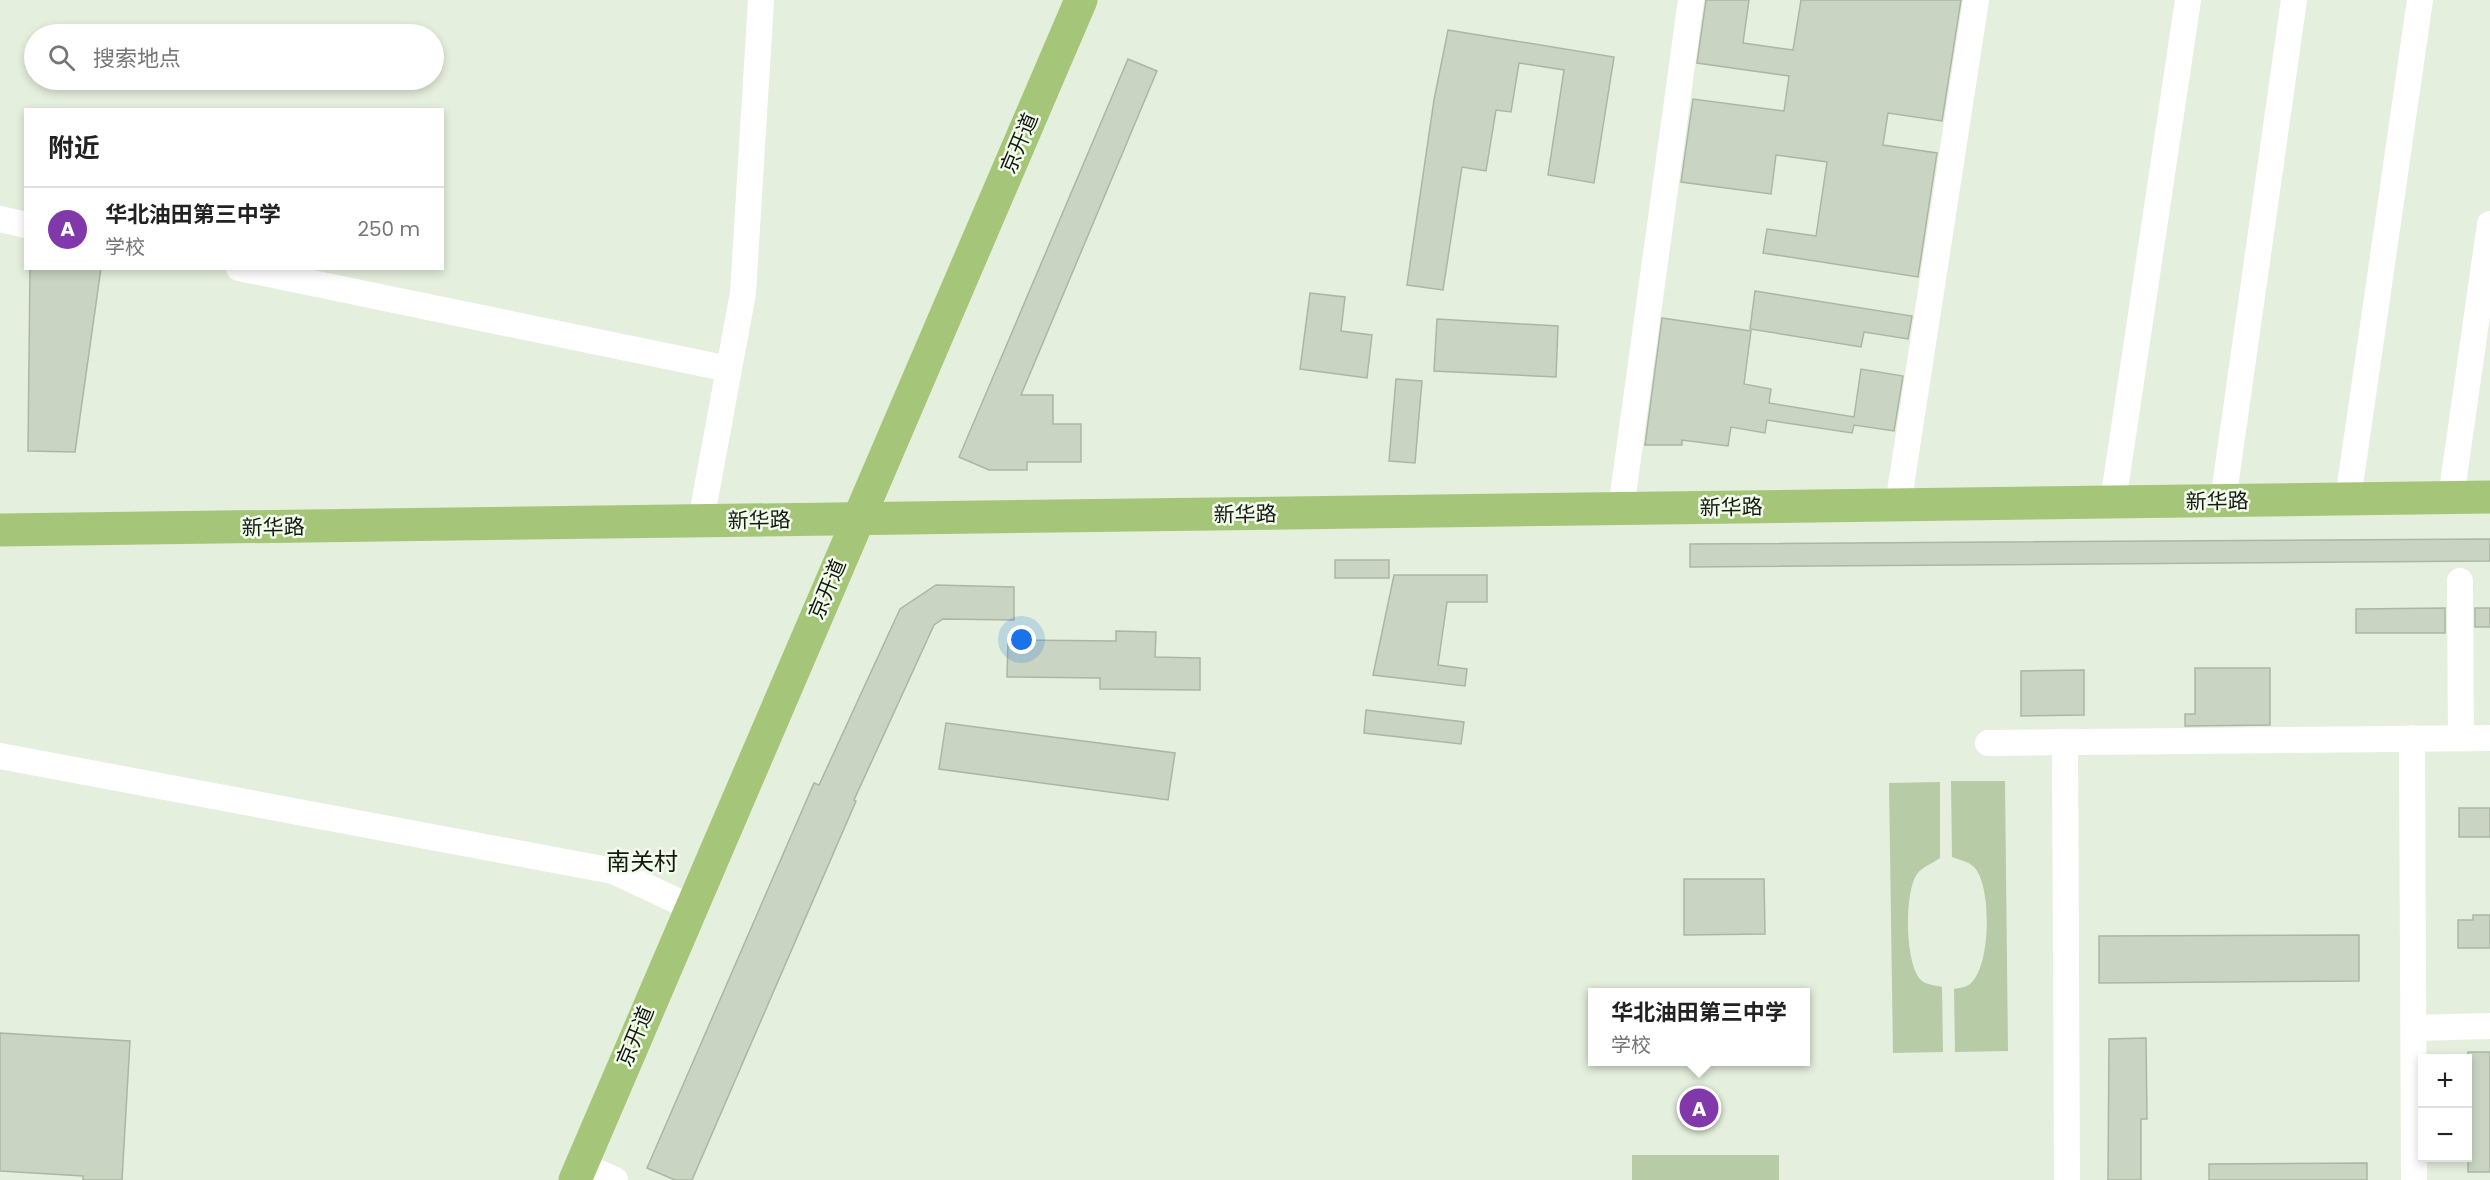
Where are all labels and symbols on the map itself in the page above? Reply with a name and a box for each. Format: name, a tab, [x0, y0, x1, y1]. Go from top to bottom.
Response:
street label: 京开道	[993, 108, 1045, 178]
street label: 新华路	[2185, 486, 2249, 516]
street label: 新华路	[1699, 492, 1763, 522]
street label: 新华路	[1213, 499, 1277, 529]
street label: 新华路	[727, 505, 791, 535]
street label: 新华路	[241, 512, 305, 542]
street label: 京开道	[801, 554, 853, 624]
your location	[1007, 625, 1036, 654]
district label: 南关村	[606, 845, 678, 878]
street label: 京开道	[609, 1001, 661, 1071]
pin: A	[1680, 1086, 1718, 1130]

